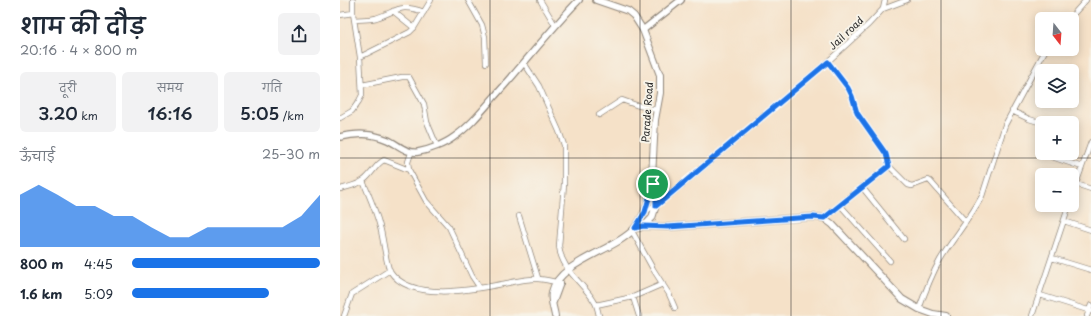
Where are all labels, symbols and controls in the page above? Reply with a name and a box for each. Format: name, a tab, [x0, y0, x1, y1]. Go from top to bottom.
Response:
text: शाम की दौड़	[20, 8, 145, 41]
street label: Jail road	[825, 12, 867, 53]
north arrow	[1035, 12, 1079, 56]
map controls	[1035, 12, 1079, 212]
button: share	[278, 13, 320, 55]
text: 20:16 · 4 × 800 m	[20, 40, 137, 59]
button: layers	[1035, 64, 1079, 108]
text: दूरी	[59, 79, 77, 96]
text: समय	[157, 79, 183, 96]
text: गति	[262, 79, 282, 96]
street label: Parade Road	[637, 81, 656, 143]
text: 3.20	[38, 100, 78, 126]
text: 16:16	[148, 100, 192, 126]
text: 5:05	[240, 100, 279, 126]
text: km	[78, 107, 98, 124]
text: /km	[279, 107, 304, 124]
button: +	[1035, 116, 1079, 160]
text: 25–30 m	[262, 144, 320, 163]
text: ऊँचाई	[20, 146, 55, 165]
pin	[636, 167, 670, 201]
button: −	[1035, 168, 1079, 212]
icon: arrive	[642, 173, 664, 195]
text: 800 m	[20, 254, 63, 273]
text: 4:45	[84, 254, 113, 273]
text: 1.6 km	[20, 284, 62, 303]
text: 5:09	[84, 284, 113, 303]

